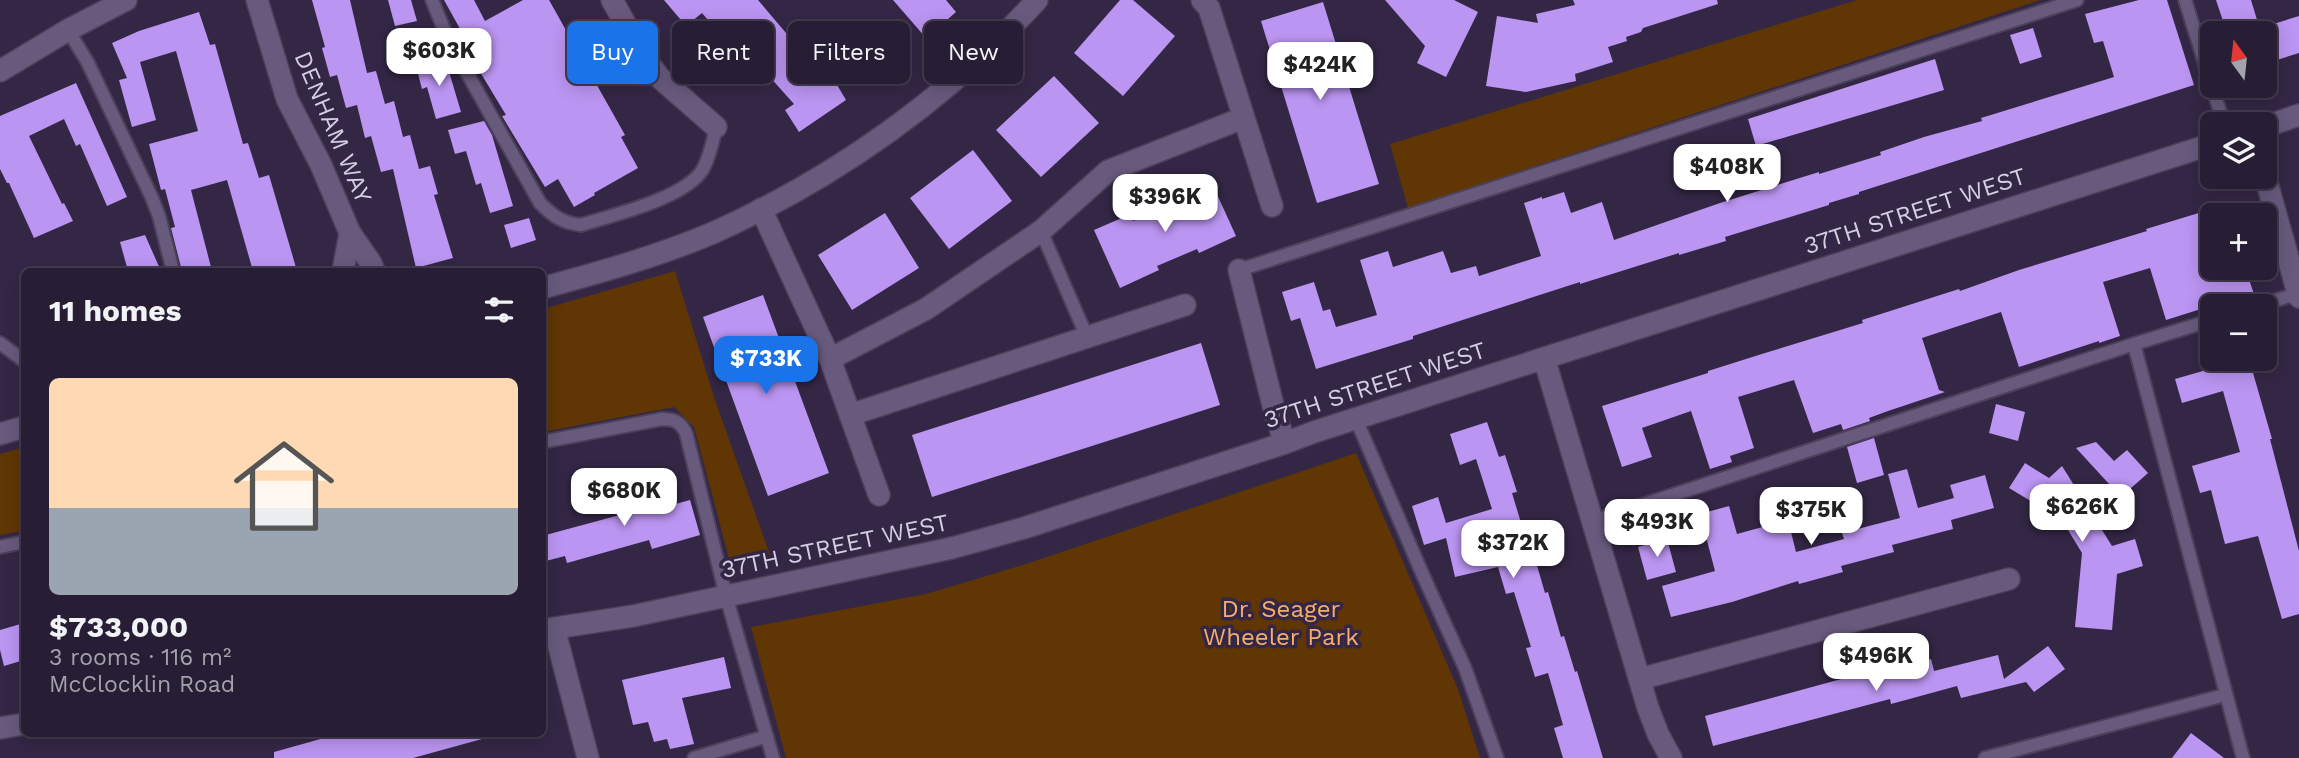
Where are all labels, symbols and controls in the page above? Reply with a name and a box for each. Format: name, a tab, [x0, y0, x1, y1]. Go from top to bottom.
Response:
chip: Buy	[567, 21, 658, 84]
chip: Rent	[672, 21, 774, 84]
chip: Filters	[788, 21, 910, 84]
chip: New	[924, 21, 1023, 84]
north arrow	[2200, 21, 2277, 98]
map controls	[2200, 21, 2277, 371]
pin: $603K	[390, 28, 488, 88]
text: $603K	[402, 37, 476, 64]
pin: $424K	[1271, 42, 1369, 102]
street label: DENHAM WAY	[288, 47, 378, 207]
text: $424K	[1283, 51, 1357, 78]
button: layers	[2200, 112, 2277, 189]
pin: $408K	[1678, 144, 1776, 204]
text: $408K	[1690, 153, 1764, 180]
street label: 37TH STREET WEST	[1801, 162, 2029, 260]
pin: $396K	[1116, 174, 1214, 234]
text: $396K	[1129, 183, 1201, 210]
button: +	[2200, 203, 2277, 280]
icon: filters	[480, 291, 518, 329]
text: 11 homes	[49, 293, 182, 328]
button: −	[2200, 294, 2277, 371]
pin: $733K	[717, 336, 815, 396]
street label: 37TH STREET WEST	[1261, 336, 1489, 434]
text: $733K	[730, 345, 802, 372]
icon: home	[221, 423, 347, 549]
pin: $680K	[575, 468, 673, 528]
text: $680K	[587, 477, 661, 504]
pin: $626K	[2033, 484, 2131, 544]
pin: $375K	[1762, 488, 1860, 547]
text: $626K	[2046, 493, 2118, 520]
text: $375K	[1776, 496, 1846, 523]
pin: $493K	[1608, 500, 1706, 559]
street label: 37TH STREET WEST	[719, 508, 951, 584]
text: $493K	[1620, 508, 1694, 535]
pin: $372K	[1464, 520, 1562, 580]
text: $372K	[1477, 529, 1549, 556]
park label: Dr. Seager Wheeler Park	[1203, 595, 1359, 651]
text: $733,000	[49, 609, 188, 644]
pin: $496K	[1827, 634, 1925, 693]
text: $496K	[1839, 642, 1913, 669]
text: 3 rooms · 116 m²	[49, 644, 231, 671]
text: McClocklin Road	[49, 671, 235, 698]

